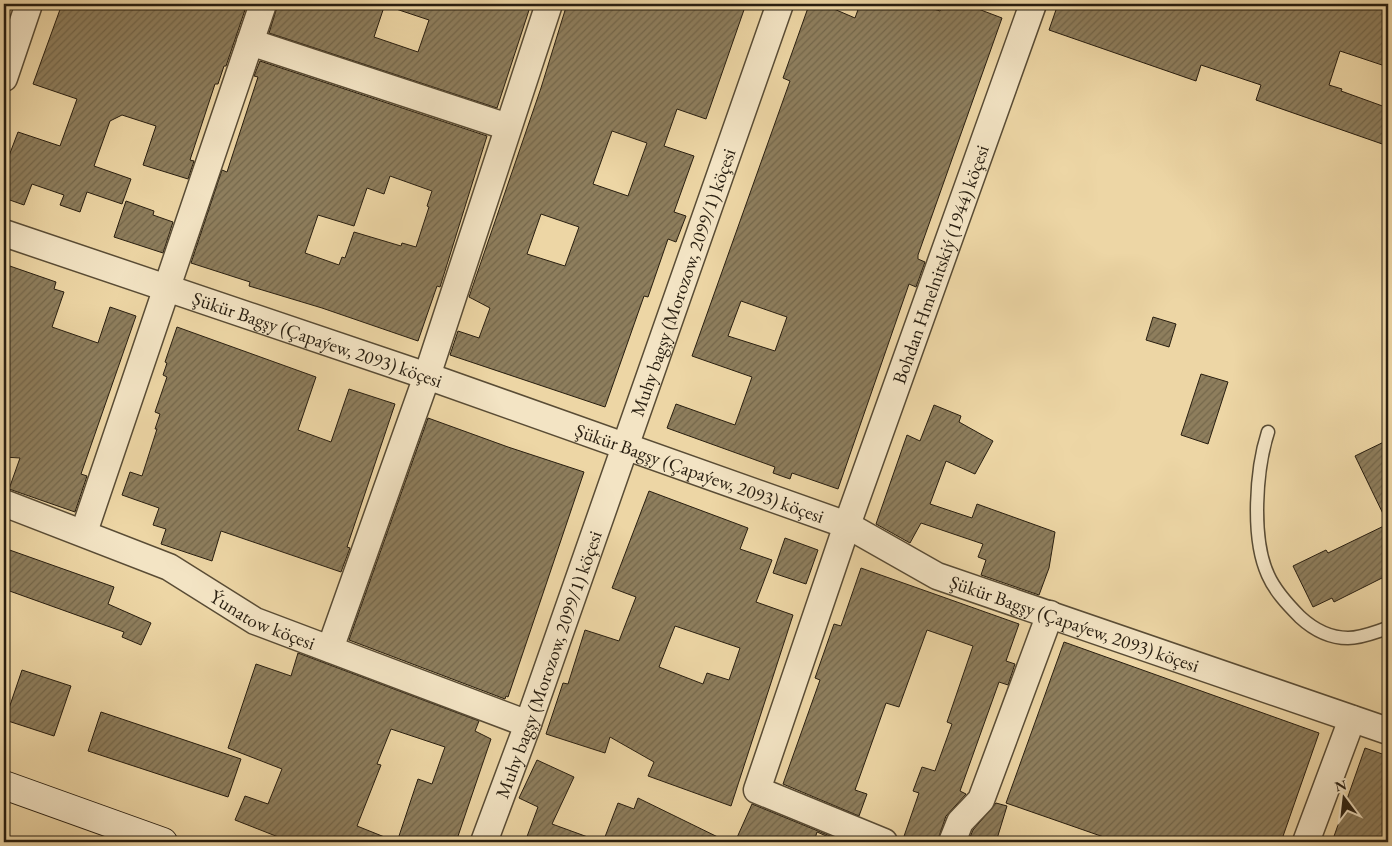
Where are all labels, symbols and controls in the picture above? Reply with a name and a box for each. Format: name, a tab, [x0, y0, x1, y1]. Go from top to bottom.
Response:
street label: Bohdan Hmelnitskiý (1944) köçesi	[886, 141, 994, 387]
street label: Muhy bagşy (Morozow, 2099/1) köçesi	[624, 144, 741, 420]
street label: Şükür Bagşy (Çapaýew, 2093) köçesi	[189, 285, 446, 393]
street label: Şükür Bagşy (Çapaýew, 2093) köçesi	[572, 417, 828, 529]
street label: Muhy bagşy (Morozow, 2099/1) köçesi	[489, 527, 607, 802]
street label: Şükür Bagşy (Çapaýew, 2093) köçesi	[946, 569, 1203, 678]
street label: Ýunatow köçesi	[205, 583, 319, 655]
north arrow	[1320, 774, 1370, 824]
text: N	[1333, 775, 1349, 796]

